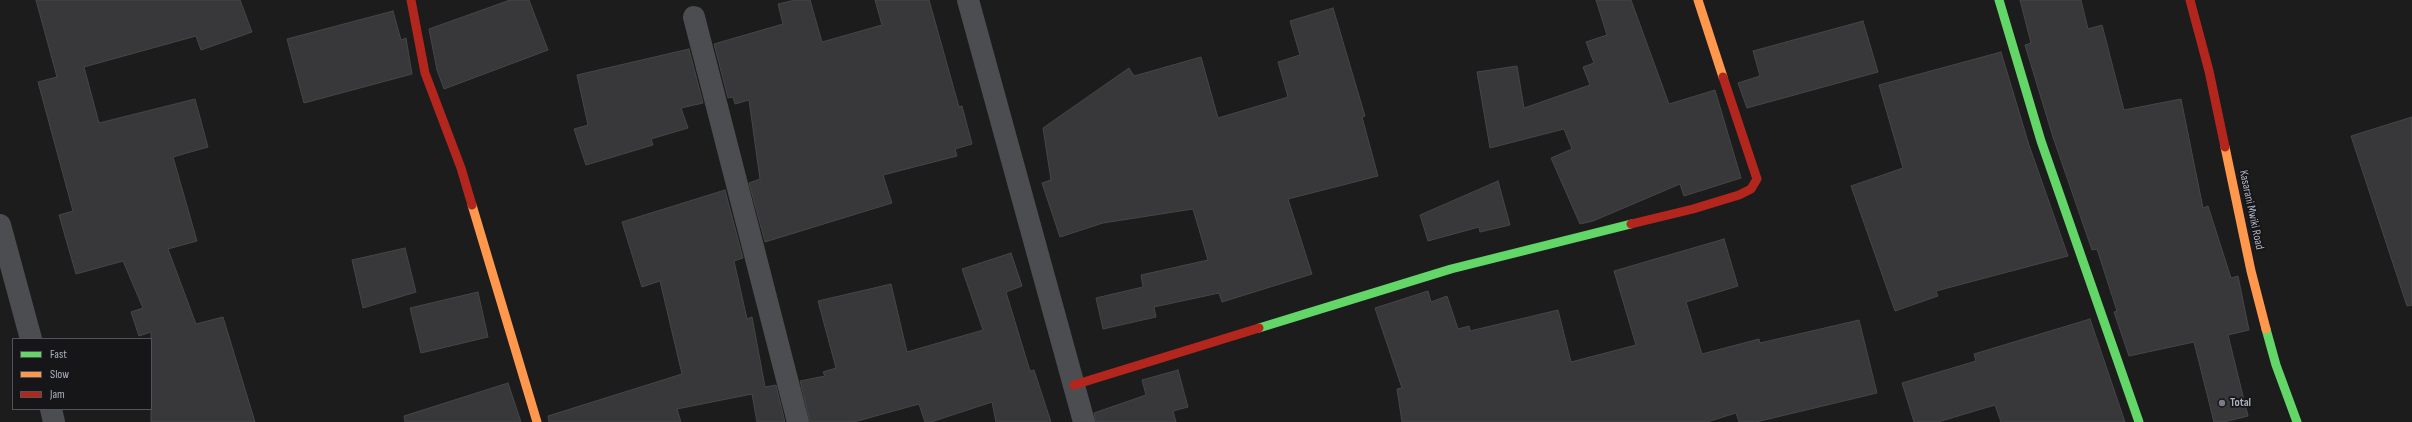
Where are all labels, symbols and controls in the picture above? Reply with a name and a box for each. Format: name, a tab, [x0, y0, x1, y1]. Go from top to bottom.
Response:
street label: Kasarani Mwiki Road	[2236, 169, 2266, 251]
legend	[12, 338, 152, 410]
text: Fast	[50, 347, 67, 362]
text: Slow	[50, 367, 69, 382]
text: Jam	[50, 387, 65, 402]
place label: Total	[2230, 396, 2251, 410]
marker: Total	[2217, 398, 2227, 408]

